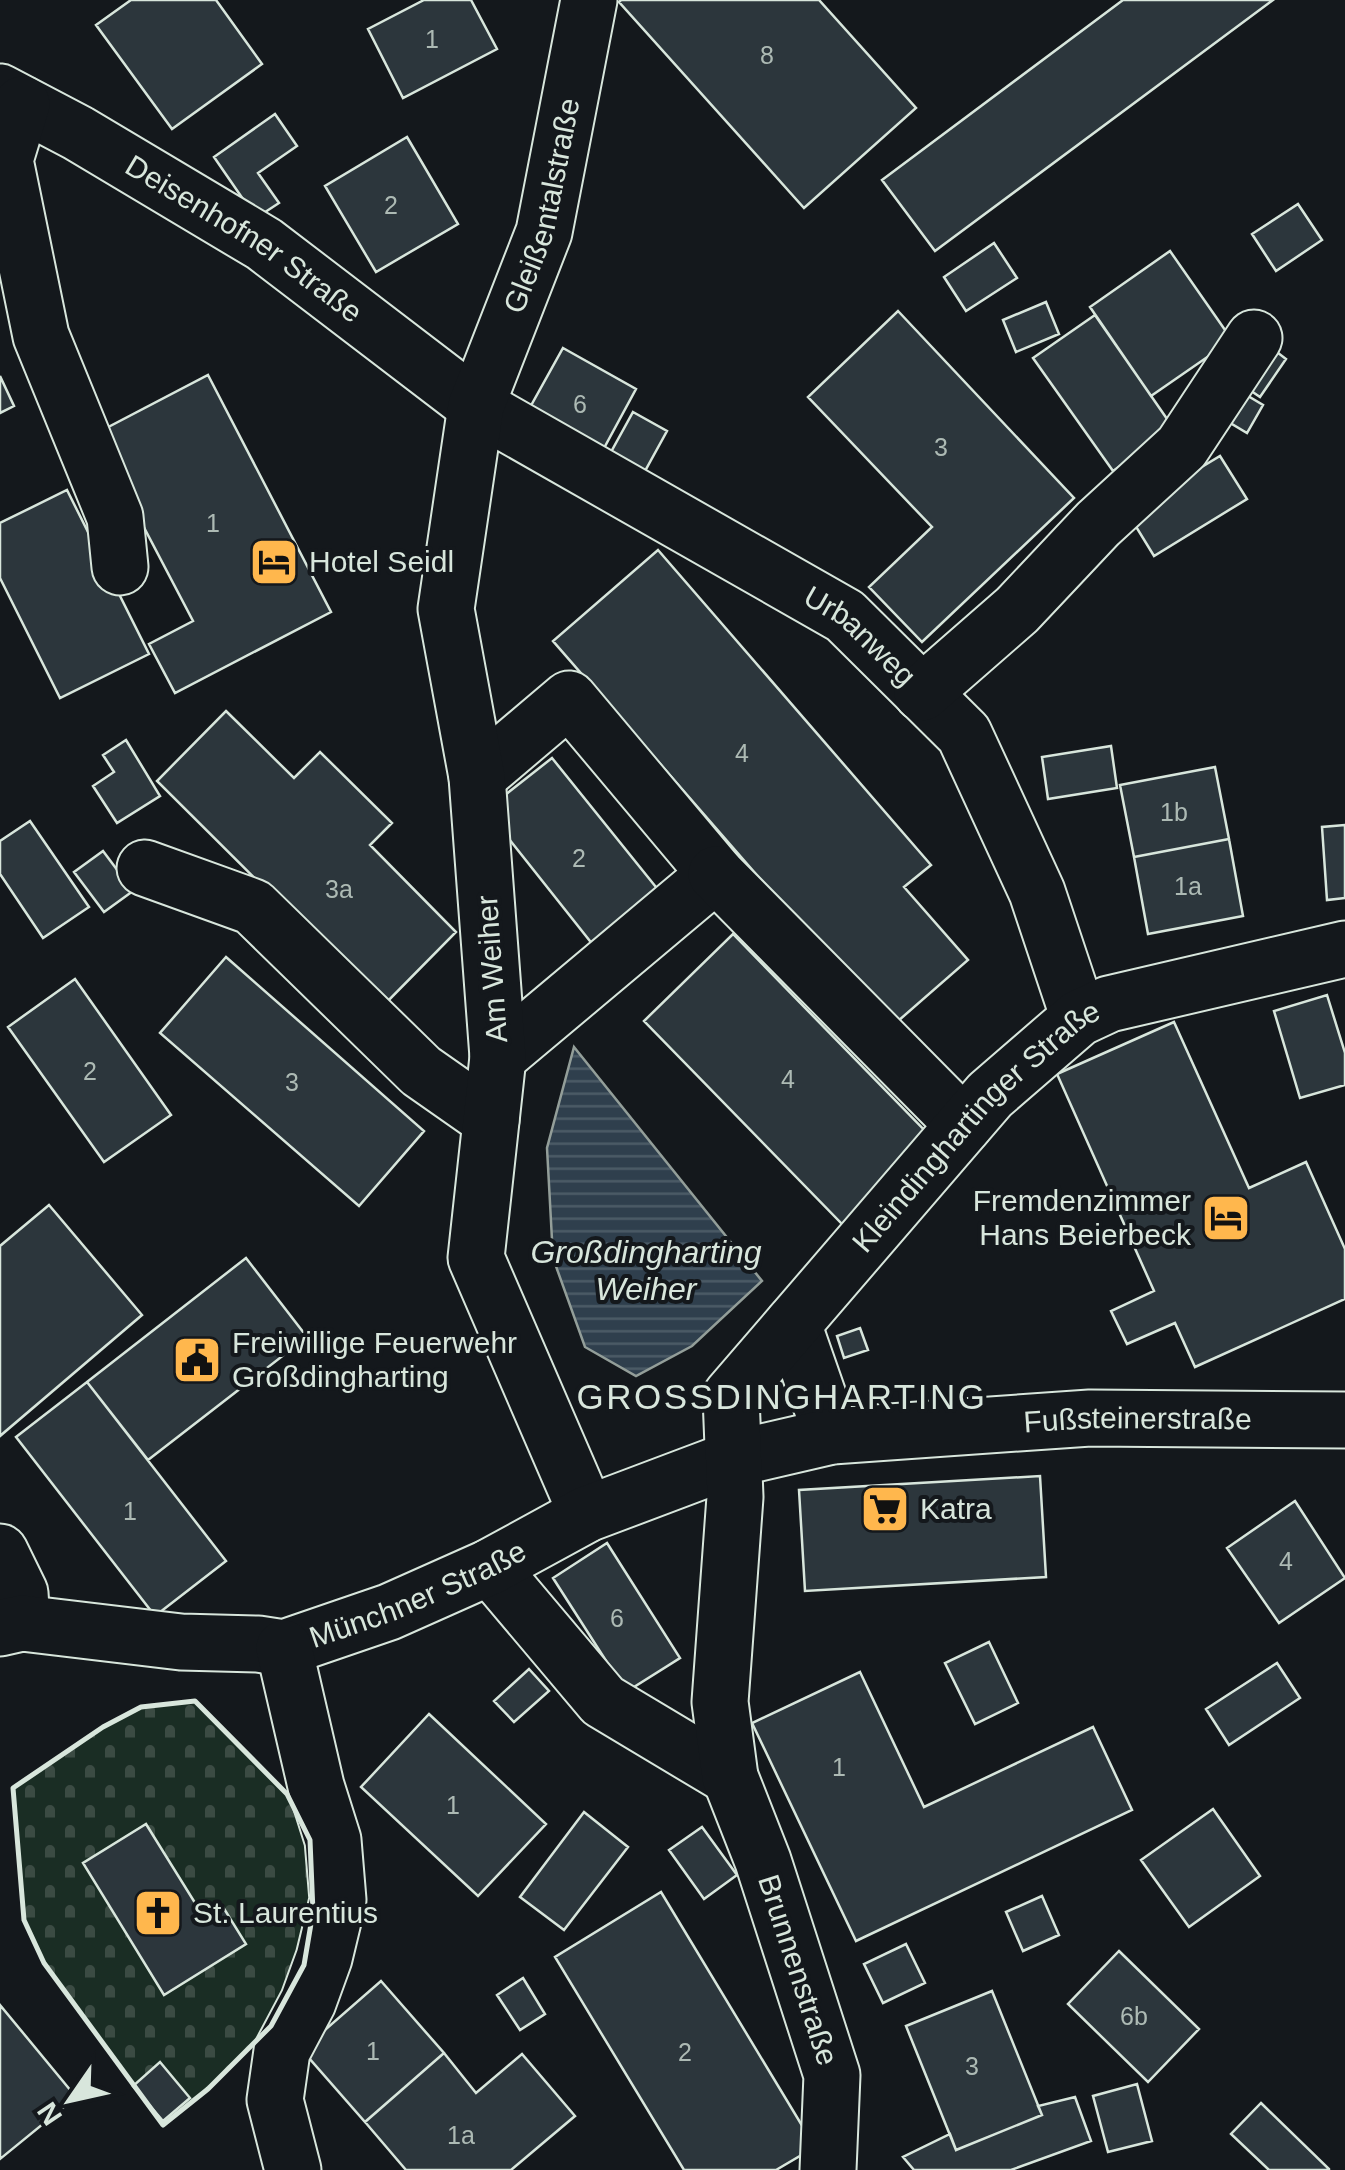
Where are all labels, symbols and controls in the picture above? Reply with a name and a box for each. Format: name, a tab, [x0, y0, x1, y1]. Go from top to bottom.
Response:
house number: 1	[425, 25, 439, 53]
house number: 8	[760, 41, 774, 69]
street label: Gleißentalstraße	[497, 95, 586, 318]
street label: Deisenhofner Straße	[120, 148, 369, 329]
house number: 2	[384, 191, 398, 219]
house number: 6	[573, 390, 587, 418]
house number: 3	[934, 433, 948, 461]
house number: 1	[206, 509, 220, 537]
hotel icon: Hotel Seidl	[248, 536, 300, 588]
place label: Hotel Seidl	[309, 545, 454, 578]
street label: Urbanweg	[798, 579, 923, 692]
house number: 4	[735, 739, 749, 767]
house number: 1b	[1160, 798, 1188, 826]
house number: 2	[572, 844, 586, 872]
house number: 1a	[1174, 872, 1202, 900]
house number: 3a	[325, 875, 353, 903]
street label: Am Weiher	[470, 894, 513, 1044]
street label: Kleindinghartinger Straße	[846, 994, 1105, 1258]
house number: 2	[83, 1057, 97, 1085]
house number: 4	[781, 1065, 795, 1093]
house number: 3	[285, 1068, 299, 1096]
place label: Fremdenzimmer Hans Beierbeck	[973, 1184, 1192, 1251]
hotel icon: Fremdenzimmer Hans Beierbeck	[1200, 1192, 1252, 1244]
water label: Großdingharting Weiher	[530, 1234, 762, 1307]
place label: Freiwillige Feuerwehr Großdingharting	[232, 1326, 517, 1393]
public building icon: Freiwillige Feuerwehr Großdingharting	[171, 1334, 223, 1386]
district label: GROSSDINGHARTING	[577, 1377, 987, 1416]
street label: Fußsteinerstraße	[1022, 1401, 1252, 1439]
supermarket icon: Katra	[859, 1483, 911, 1535]
place label: Katra	[920, 1492, 992, 1525]
house number: 1	[123, 1497, 137, 1525]
street label: Münchner Straße	[305, 1534, 531, 1654]
house number: 4	[1279, 1547, 1293, 1575]
house number: 6	[610, 1604, 624, 1632]
house number: 1	[832, 1753, 846, 1781]
house number: 1	[446, 1791, 460, 1819]
street label: Brunnenstraße	[752, 1870, 845, 2069]
church icon: St. Laurentius	[132, 1887, 184, 1939]
place label: St. Laurentius	[193, 1896, 378, 1929]
house number: 6b	[1120, 2002, 1148, 2030]
house number: 1	[366, 2037, 380, 2065]
house number: 2	[678, 2038, 692, 2066]
north arrow	[20, 2050, 120, 2150]
house number: 3	[965, 2052, 979, 2080]
text: N	[31, 2097, 68, 2131]
house number: 1a	[447, 2121, 475, 2149]

